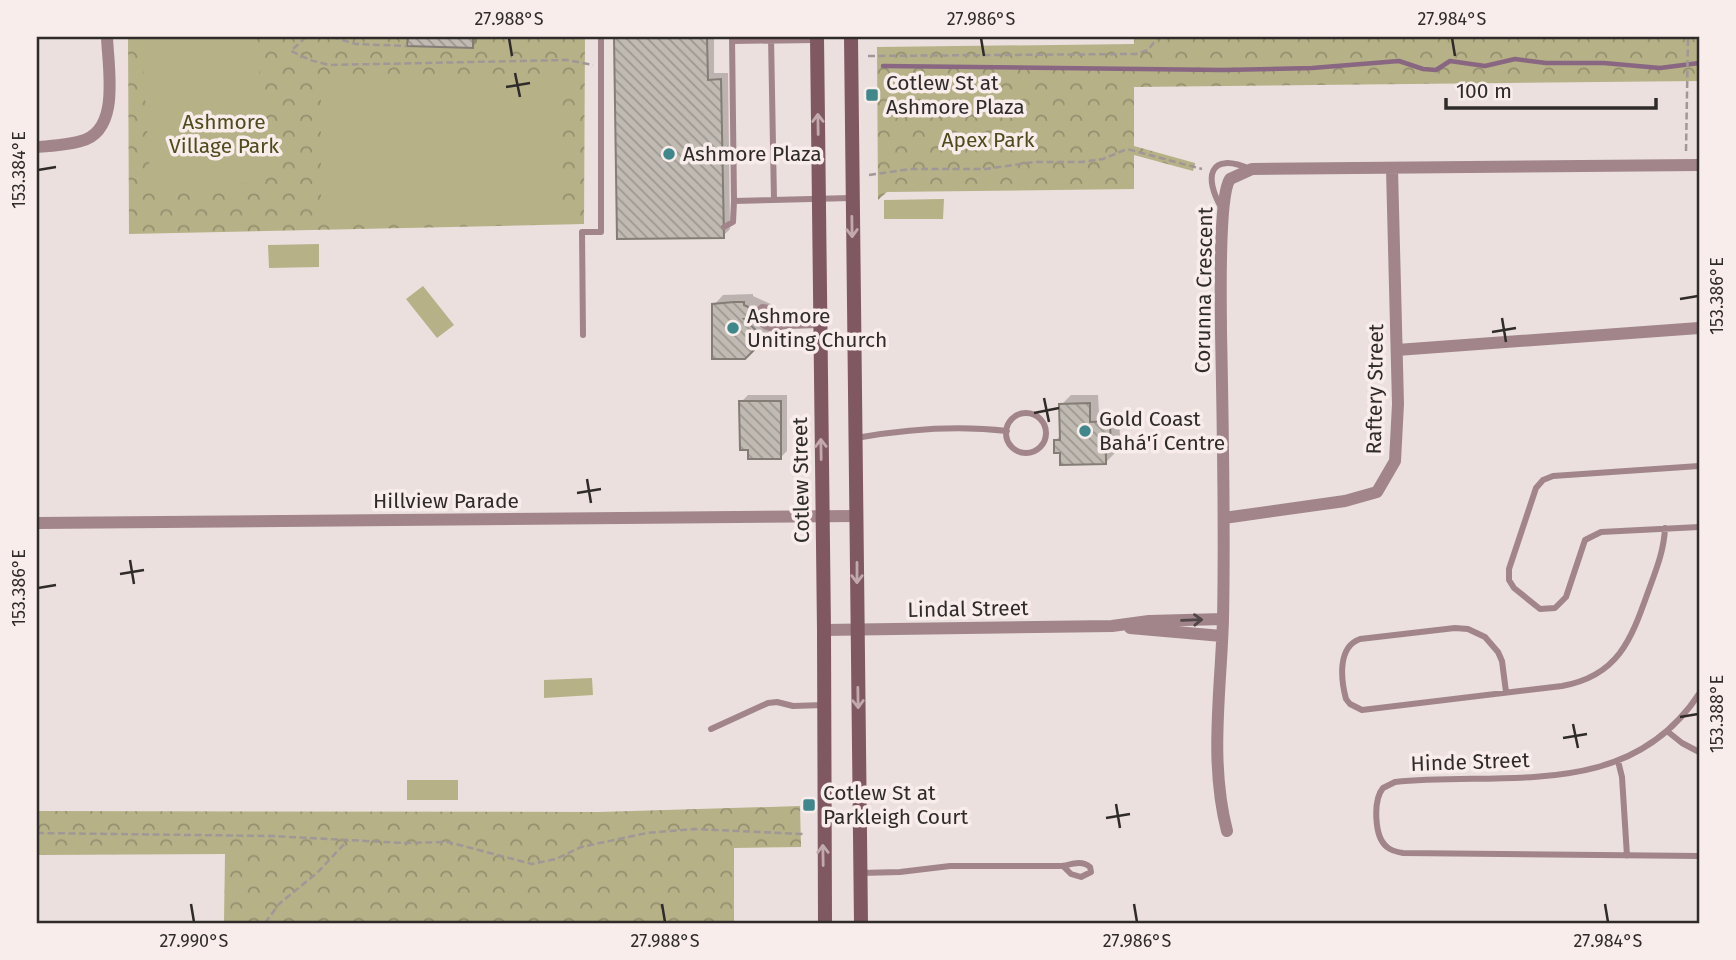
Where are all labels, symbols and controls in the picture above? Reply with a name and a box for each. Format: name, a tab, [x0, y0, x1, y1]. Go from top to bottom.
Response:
text: 27.988°S	[474, 8, 544, 30]
text: 27.986°S	[947, 8, 1015, 30]
text: 27.984°S	[1418, 8, 1487, 30]
scale bar	[1446, 66, 1656, 110]
place label: Cotlew St at Ashmore Plaza	[886, 70, 1025, 120]
text: 100 m	[1456, 78, 1512, 104]
marker: Cotlew St at Ashmore Plaza	[864, 87, 880, 103]
park label: Ashmore Village Park	[169, 109, 279, 159]
one-way arrow	[812, 113, 825, 136]
park label: Apex Park	[942, 127, 1035, 153]
text: 153.384°E	[8, 131, 30, 209]
place label: Ashmore Plaza	[683, 141, 822, 167]
marker: Ashmore Plaza	[661, 146, 677, 162]
street label: Corunna Crescent	[1190, 206, 1218, 374]
one-way arrow	[845, 216, 859, 239]
text: 153.386°E	[1706, 257, 1728, 335]
place label: Ashmore Uniting Church	[747, 303, 887, 353]
marker: Ashmore Uniting Church	[725, 320, 741, 336]
street label: Raftery Street	[1361, 323, 1389, 455]
place label: Gold Coast Bahá'í Centre	[1099, 406, 1225, 456]
street label: Cotlew Street	[787, 416, 815, 543]
marker: Gold Coast Bahá'í Centre	[1077, 423, 1093, 439]
one-way arrow	[814, 438, 828, 461]
street label: Hillview Parade	[373, 488, 519, 514]
text: 153.386°E	[8, 549, 30, 627]
one-way arrow	[850, 561, 864, 584]
street label: Lindal Street	[907, 595, 1029, 623]
one-way arrow	[1180, 613, 1203, 627]
text: 153.388°E	[1706, 675, 1728, 753]
one-way arrow	[851, 686, 865, 709]
street label: Hinde Street	[1410, 747, 1530, 777]
place label: Cotlew St at Parkleigh Court	[823, 780, 968, 830]
marker: Cotlew St at Parkleigh Court	[801, 797, 817, 813]
one-way arrow	[817, 844, 830, 867]
text: 27.990°S	[160, 930, 229, 952]
text: 27.988°S	[630, 930, 700, 952]
text: 27.986°S	[1103, 930, 1171, 952]
text: 27.984°S	[1574, 930, 1643, 952]

